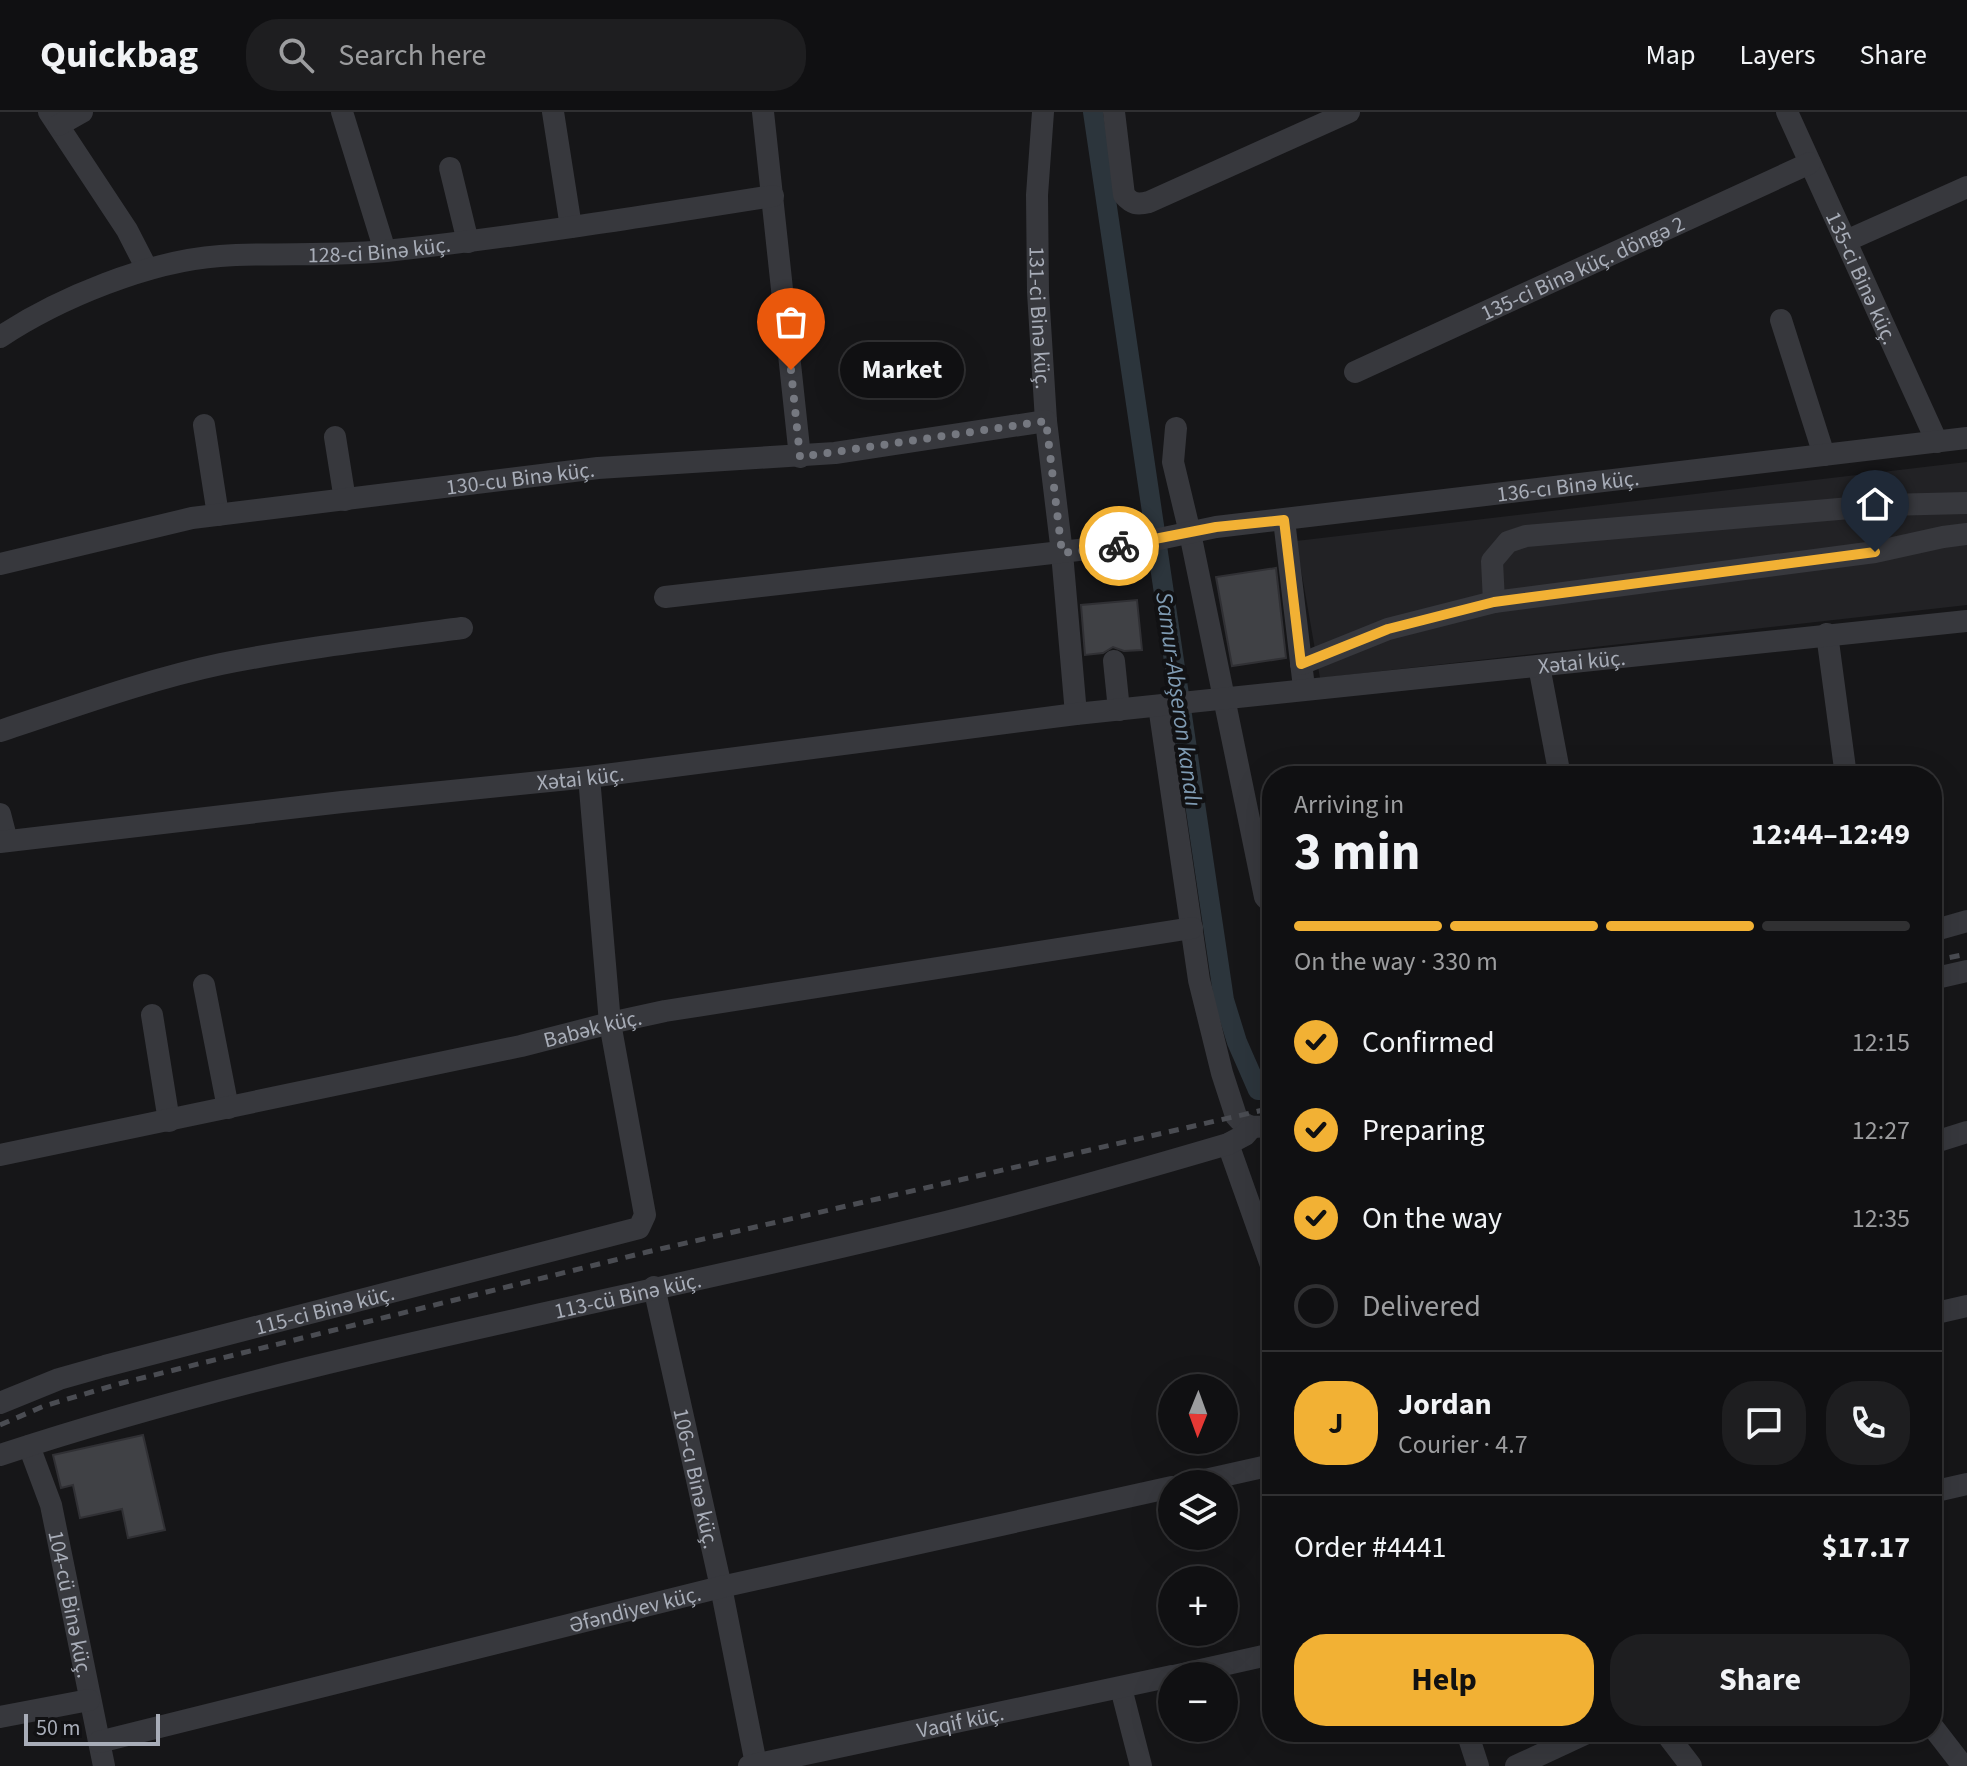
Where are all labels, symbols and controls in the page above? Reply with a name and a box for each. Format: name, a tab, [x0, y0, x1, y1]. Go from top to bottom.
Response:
search box	[246, 19, 806, 91]
text: Quickbag	[40, 28, 198, 82]
icon: search	[274, 33, 318, 77]
text: Search here	[338, 34, 486, 77]
text: Map	[1645, 35, 1695, 75]
text: Layers	[1739, 35, 1815, 75]
text: Share	[1859, 35, 1927, 75]
street label: 135-ci Binə küç.	[1817, 206, 1906, 350]
street label: 135-ci Binə küç. döngə 2	[1475, 208, 1690, 329]
street label: 128-ci Binə küç.	[308, 229, 453, 271]
street label: 131-ci Binə küç.	[1021, 246, 1059, 390]
pin	[757, 288, 825, 370]
icon: bag	[769, 300, 813, 344]
callout: Market	[839, 342, 963, 398]
text: Market	[862, 351, 942, 388]
street label: 130-cu Binə küç.	[444, 454, 597, 504]
street label: 136-cı Binə küç.	[1495, 462, 1641, 511]
pin	[1841, 470, 1909, 552]
icon: home	[1853, 482, 1897, 526]
courier	[1079, 506, 1159, 586]
icon: bike	[1097, 524, 1141, 568]
water label: Samur-Abşeron kanalı	[1146, 589, 1211, 809]
street label: Xətai küç.	[1536, 642, 1627, 683]
street label: Xətai küç.	[535, 758, 626, 799]
text: Arriving in	[1294, 786, 1404, 823]
text: 12:44–12:49	[1751, 813, 1910, 856]
text: 3 min	[1294, 816, 1421, 890]
text: On the way · 330 m	[1294, 943, 1498, 980]
street label: Babək küç.	[540, 1002, 645, 1057]
icon: check	[1294, 1020, 1338, 1064]
text: Confirmed	[1362, 1021, 1495, 1064]
text: 12:15	[1852, 1024, 1910, 1061]
icon: check	[1294, 1108, 1338, 1152]
text: Preparing	[1362, 1109, 1485, 1152]
text: 12:27	[1852, 1112, 1910, 1149]
icon: check	[1294, 1196, 1338, 1240]
text: On the way	[1362, 1197, 1502, 1240]
text: 12:35	[1852, 1200, 1910, 1237]
street label: 113-cü Binə küç.	[551, 1264, 704, 1328]
street label: 115-ci Binə küç.	[251, 1277, 398, 1344]
text: Delivered	[1362, 1285, 1481, 1328]
north arrow	[1158, 1374, 1238, 1454]
map controls	[1158, 1374, 1238, 1742]
button: chat	[1722, 1381, 1806, 1465]
button: phone	[1826, 1381, 1910, 1465]
text: Jordan	[1398, 1383, 1492, 1426]
text: J	[1328, 1402, 1344, 1445]
street label: 106-cı Binə küç.	[665, 1405, 727, 1552]
text: Courier · 4.7	[1398, 1426, 1528, 1463]
button: layers	[1158, 1470, 1238, 1550]
text: Order #4441	[1294, 1526, 1447, 1569]
text: $17.17	[1822, 1526, 1910, 1569]
street label: 104-cü Binə küç.	[40, 1528, 101, 1681]
button: +	[1158, 1566, 1238, 1646]
street label: Əfəndiyev küç.	[565, 1578, 704, 1641]
button: Help	[1294, 1634, 1594, 1726]
button: Share	[1610, 1634, 1910, 1726]
button: −	[1158, 1662, 1238, 1742]
street label: Vaqif küç.	[914, 1697, 1007, 1747]
scale bar	[24, 1710, 160, 1746]
text: 50 m	[36, 1712, 81, 1744]

